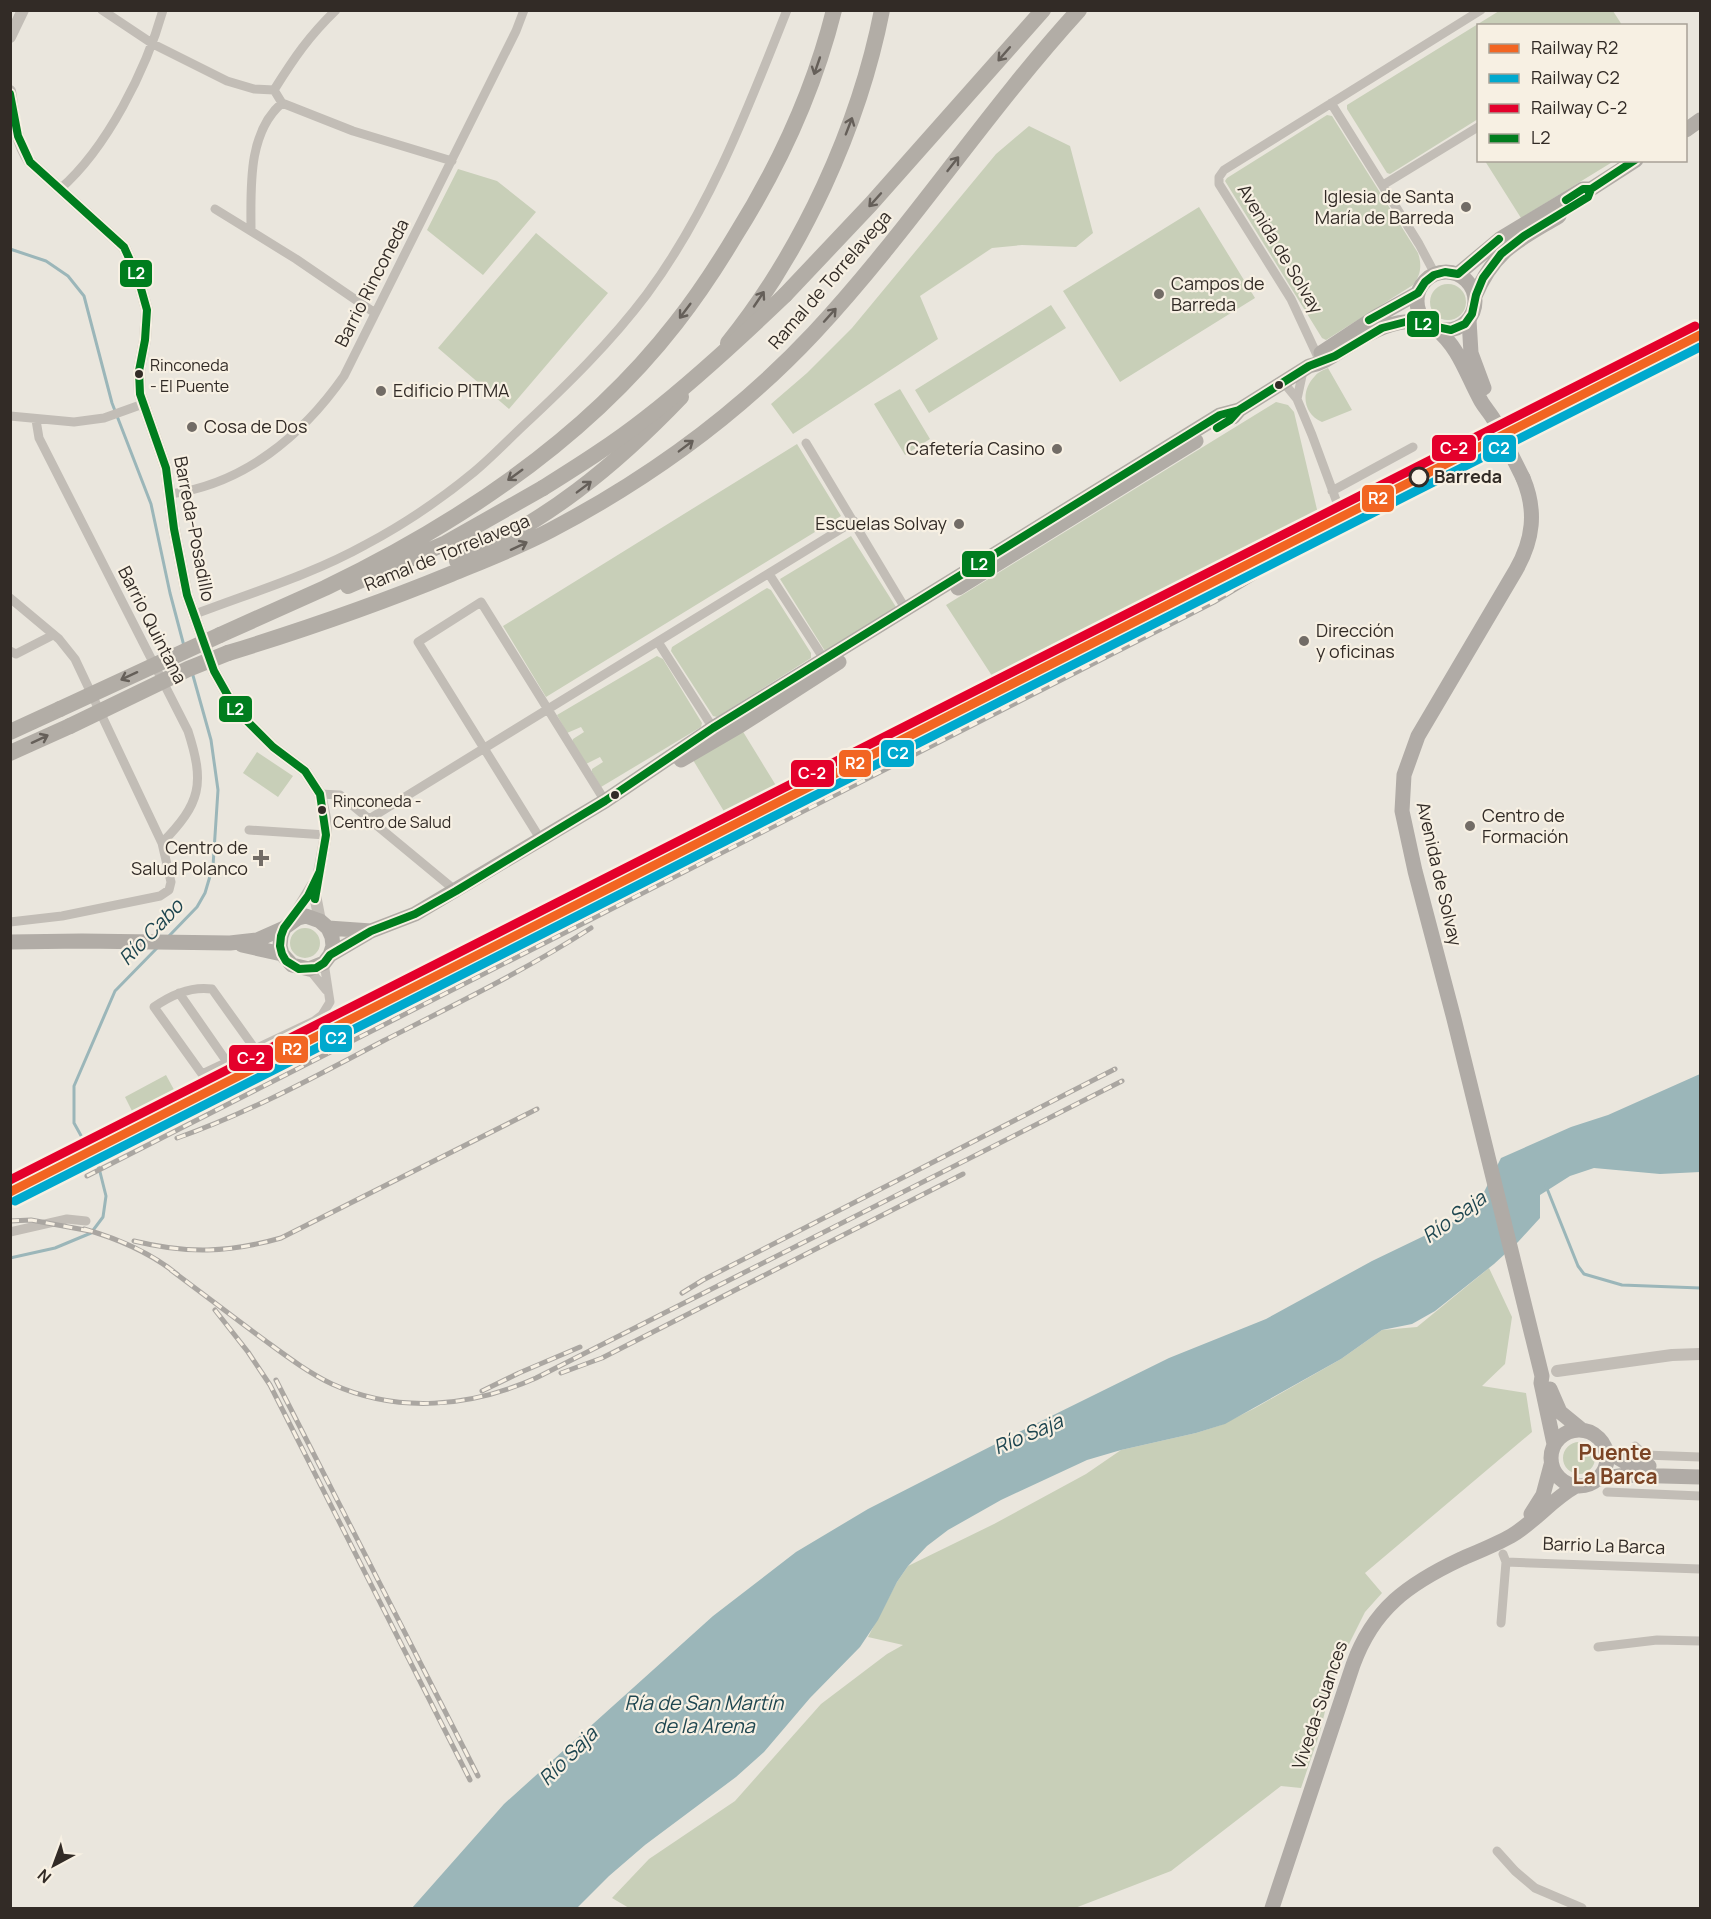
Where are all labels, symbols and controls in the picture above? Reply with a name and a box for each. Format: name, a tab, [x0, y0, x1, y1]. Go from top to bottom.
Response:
legend	[1477, 24, 1687, 162]
text: Railway R2	[1531, 35, 1618, 59]
one-way arrow	[997, 46, 1011, 61]
one-way arrow	[811, 57, 822, 75]
text: Railway C2	[1531, 65, 1620, 89]
text: Railway C-2	[1531, 95, 1627, 119]
one-way arrow	[844, 118, 855, 136]
text: L2	[1531, 125, 1550, 149]
one-way arrow	[946, 156, 959, 172]
street label: Avenida de Solvay	[1233, 179, 1329, 318]
place label: Iglesia de Santa María de Barreda	[1315, 184, 1454, 229]
one-way arrow	[868, 192, 882, 207]
marker: Iglesia de Santa María de Barreda	[1459, 200, 1473, 214]
street label: Ramal de Torrelavega	[762, 205, 896, 354]
street label: Barrio Rinconeda	[328, 214, 414, 351]
line badge: L2	[119, 259, 153, 288]
text: L2	[127, 262, 145, 284]
place label: Campos de Barreda	[1171, 271, 1265, 316]
marker: Campos de Barreda	[1152, 287, 1166, 301]
one-way arrow	[753, 291, 765, 307]
one-way arrow	[679, 303, 692, 319]
one-way arrow	[823, 308, 837, 323]
line badge: L2	[1406, 310, 1440, 338]
text: L2	[1414, 313, 1432, 335]
place label: Rinconeda - El Puente	[150, 354, 229, 397]
marker: Rinconeda - El Puente	[133, 368, 145, 380]
place label: Edificio PITMA	[393, 378, 510, 402]
unlabelled marker	[1273, 379, 1285, 391]
marker: Edificio PITMA	[374, 384, 388, 398]
place label: Cosa de Dos	[204, 414, 307, 438]
marker: Cosa de Dos	[185, 420, 199, 434]
line badge: C-2	[1431, 434, 1477, 462]
line badge: C2	[1482, 434, 1517, 463]
place label: Cafetería Casino	[906, 436, 1045, 460]
text: C-2	[1440, 437, 1468, 459]
text: C2	[1488, 437, 1510, 459]
one-way arrow	[678, 440, 694, 453]
marker: Cafetería Casino	[1050, 442, 1064, 456]
street label: Barreda-Posadillo	[169, 454, 221, 603]
place label: Barreda	[1434, 464, 1502, 488]
marker: Barreda	[1409, 467, 1429, 487]
one-way arrow	[508, 469, 524, 481]
one-way arrow	[576, 481, 592, 493]
line badge: R2	[1361, 484, 1395, 513]
text: R2	[1368, 487, 1388, 509]
street label: Ramal de Torrelavega	[360, 508, 533, 596]
place label: Escuelas Solvay	[815, 511, 947, 535]
marker: Escuelas Solvay	[952, 517, 966, 531]
one-way arrow	[509, 539, 527, 551]
line badge: L2	[961, 550, 996, 578]
text: L2	[970, 553, 988, 575]
street label: Barrio Quintana	[113, 562, 193, 687]
place label: Dirección y oficinas	[1316, 618, 1395, 663]
marker: Dirección y oficinas	[1297, 634, 1311, 648]
one-way arrow	[120, 671, 138, 683]
line badge: L2	[218, 695, 253, 723]
text: L2	[226, 698, 244, 720]
one-way arrow	[31, 733, 49, 745]
line badge: C2	[880, 739, 915, 768]
text: C2	[887, 742, 909, 764]
line badge: R2	[838, 749, 872, 778]
text: R2	[845, 752, 865, 774]
line badge: C-2	[790, 759, 835, 788]
text: C-2	[798, 762, 826, 784]
unlabelled marker	[609, 789, 621, 801]
place label: Rinconeda - Centro de Salud	[333, 790, 451, 833]
street label: Avenida de Solvay	[1412, 799, 1468, 949]
place label: Centro de Formación	[1482, 803, 1568, 848]
marker: Rinconeda - Centro de Salud	[316, 804, 328, 816]
marker: Centro de Formación	[1463, 819, 1477, 833]
place label: Centro de Salud Polanco	[131, 835, 248, 880]
marker: Centro de Salud Polanco	[252, 849, 270, 867]
water label: Río Cabo	[112, 892, 190, 971]
line badge: C2	[319, 1024, 353, 1053]
text: C2	[325, 1027, 347, 1049]
line badge: R2	[274, 1035, 309, 1064]
text: R2	[282, 1038, 302, 1060]
line badge: C-2	[228, 1044, 274, 1072]
text: C-2	[237, 1047, 265, 1069]
water label: Río Saja	[1416, 1184, 1492, 1249]
water label: Río Saja	[989, 1407, 1067, 1460]
district label: Puente La Barca	[1572, 1438, 1658, 1490]
street label: Barrio La Barca	[1542, 1531, 1666, 1559]
street label: Viveda-Suances	[1286, 1637, 1352, 1772]
water label: Ría de San Martín de la Arena	[625, 1689, 785, 1739]
water label: Río Saja	[532, 1720, 604, 1791]
north arrow	[24, 1835, 84, 1895]
text: N	[33, 1864, 56, 1888]

